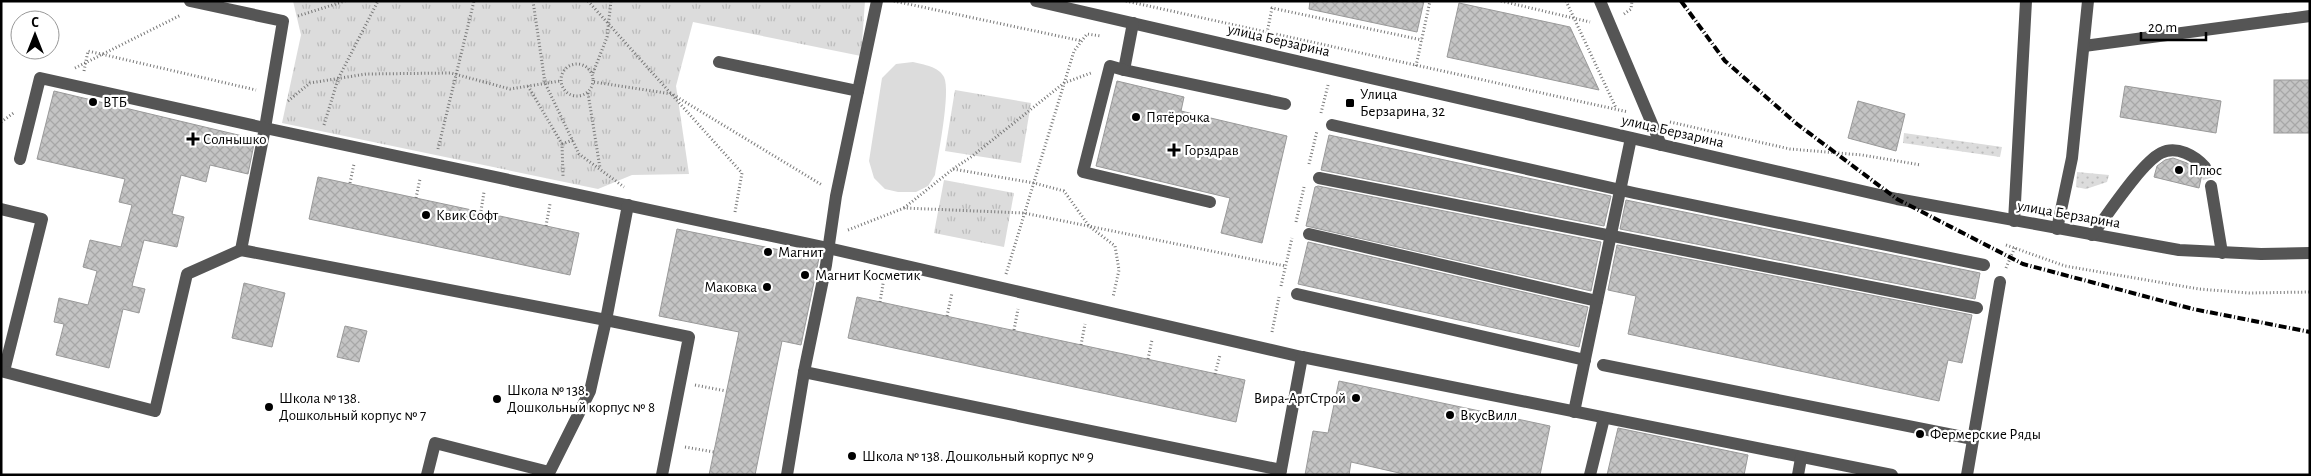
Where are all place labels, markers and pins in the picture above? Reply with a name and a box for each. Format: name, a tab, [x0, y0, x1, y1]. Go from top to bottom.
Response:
place label: Улица Берзарина, 32	[1360, 87, 1445, 119]
place label: ВТБ	[103, 95, 127, 110]
marker: ВТБ	[87, 96, 99, 108]
marker: Улица Берзарина, 32	[1344, 97, 1356, 109]
place label: Пятёрочка	[1146, 110, 1210, 125]
marker: Пятёрочка	[1130, 111, 1142, 123]
place label: Солнышко	[203, 132, 266, 147]
marker: Солнышко	[187, 133, 199, 145]
place label: Горздрав	[1184, 143, 1239, 158]
marker: Горздрав	[1168, 144, 1180, 156]
place label: Плюс	[2189, 163, 2222, 178]
marker: Плюс	[2173, 164, 2185, 176]
place label: Квик Софт	[436, 208, 499, 223]
marker: Квик Софт	[420, 209, 432, 221]
place label: Магнит	[778, 245, 824, 260]
marker: Магнит	[762, 246, 774, 258]
place label: Магнит Косметик	[815, 268, 920, 283]
marker: Магнит Косметик	[799, 269, 811, 281]
place label: Маковка	[704, 280, 757, 295]
marker: Маковка	[761, 281, 773, 293]
place label: Школа № 138. Дошкольный корпус № 8	[507, 383, 655, 415]
place label: Школа № 138. Дошкольный корпус № 7	[279, 391, 426, 423]
place label: Вира-АртСтрой	[1254, 391, 1346, 406]
marker: Вира-АртСтрой	[1350, 392, 1362, 404]
marker: Школа № 138. Дошкольный корпус № 8	[491, 393, 503, 405]
marker: Школа № 138. Дошкольный корпус № 7	[263, 401, 275, 413]
place label: ВкусВилл	[1460, 408, 1517, 423]
marker: ВкусВилл	[1444, 409, 1456, 421]
place label: Фермерские Ряды	[1930, 427, 2041, 442]
marker: Фермерские Ряды	[1914, 428, 1926, 440]
place label: Школа № 138. Дошкольный корпус № 9	[862, 449, 1094, 464]
marker: Школа № 138. Дошкольный корпус № 9	[846, 450, 858, 462]

